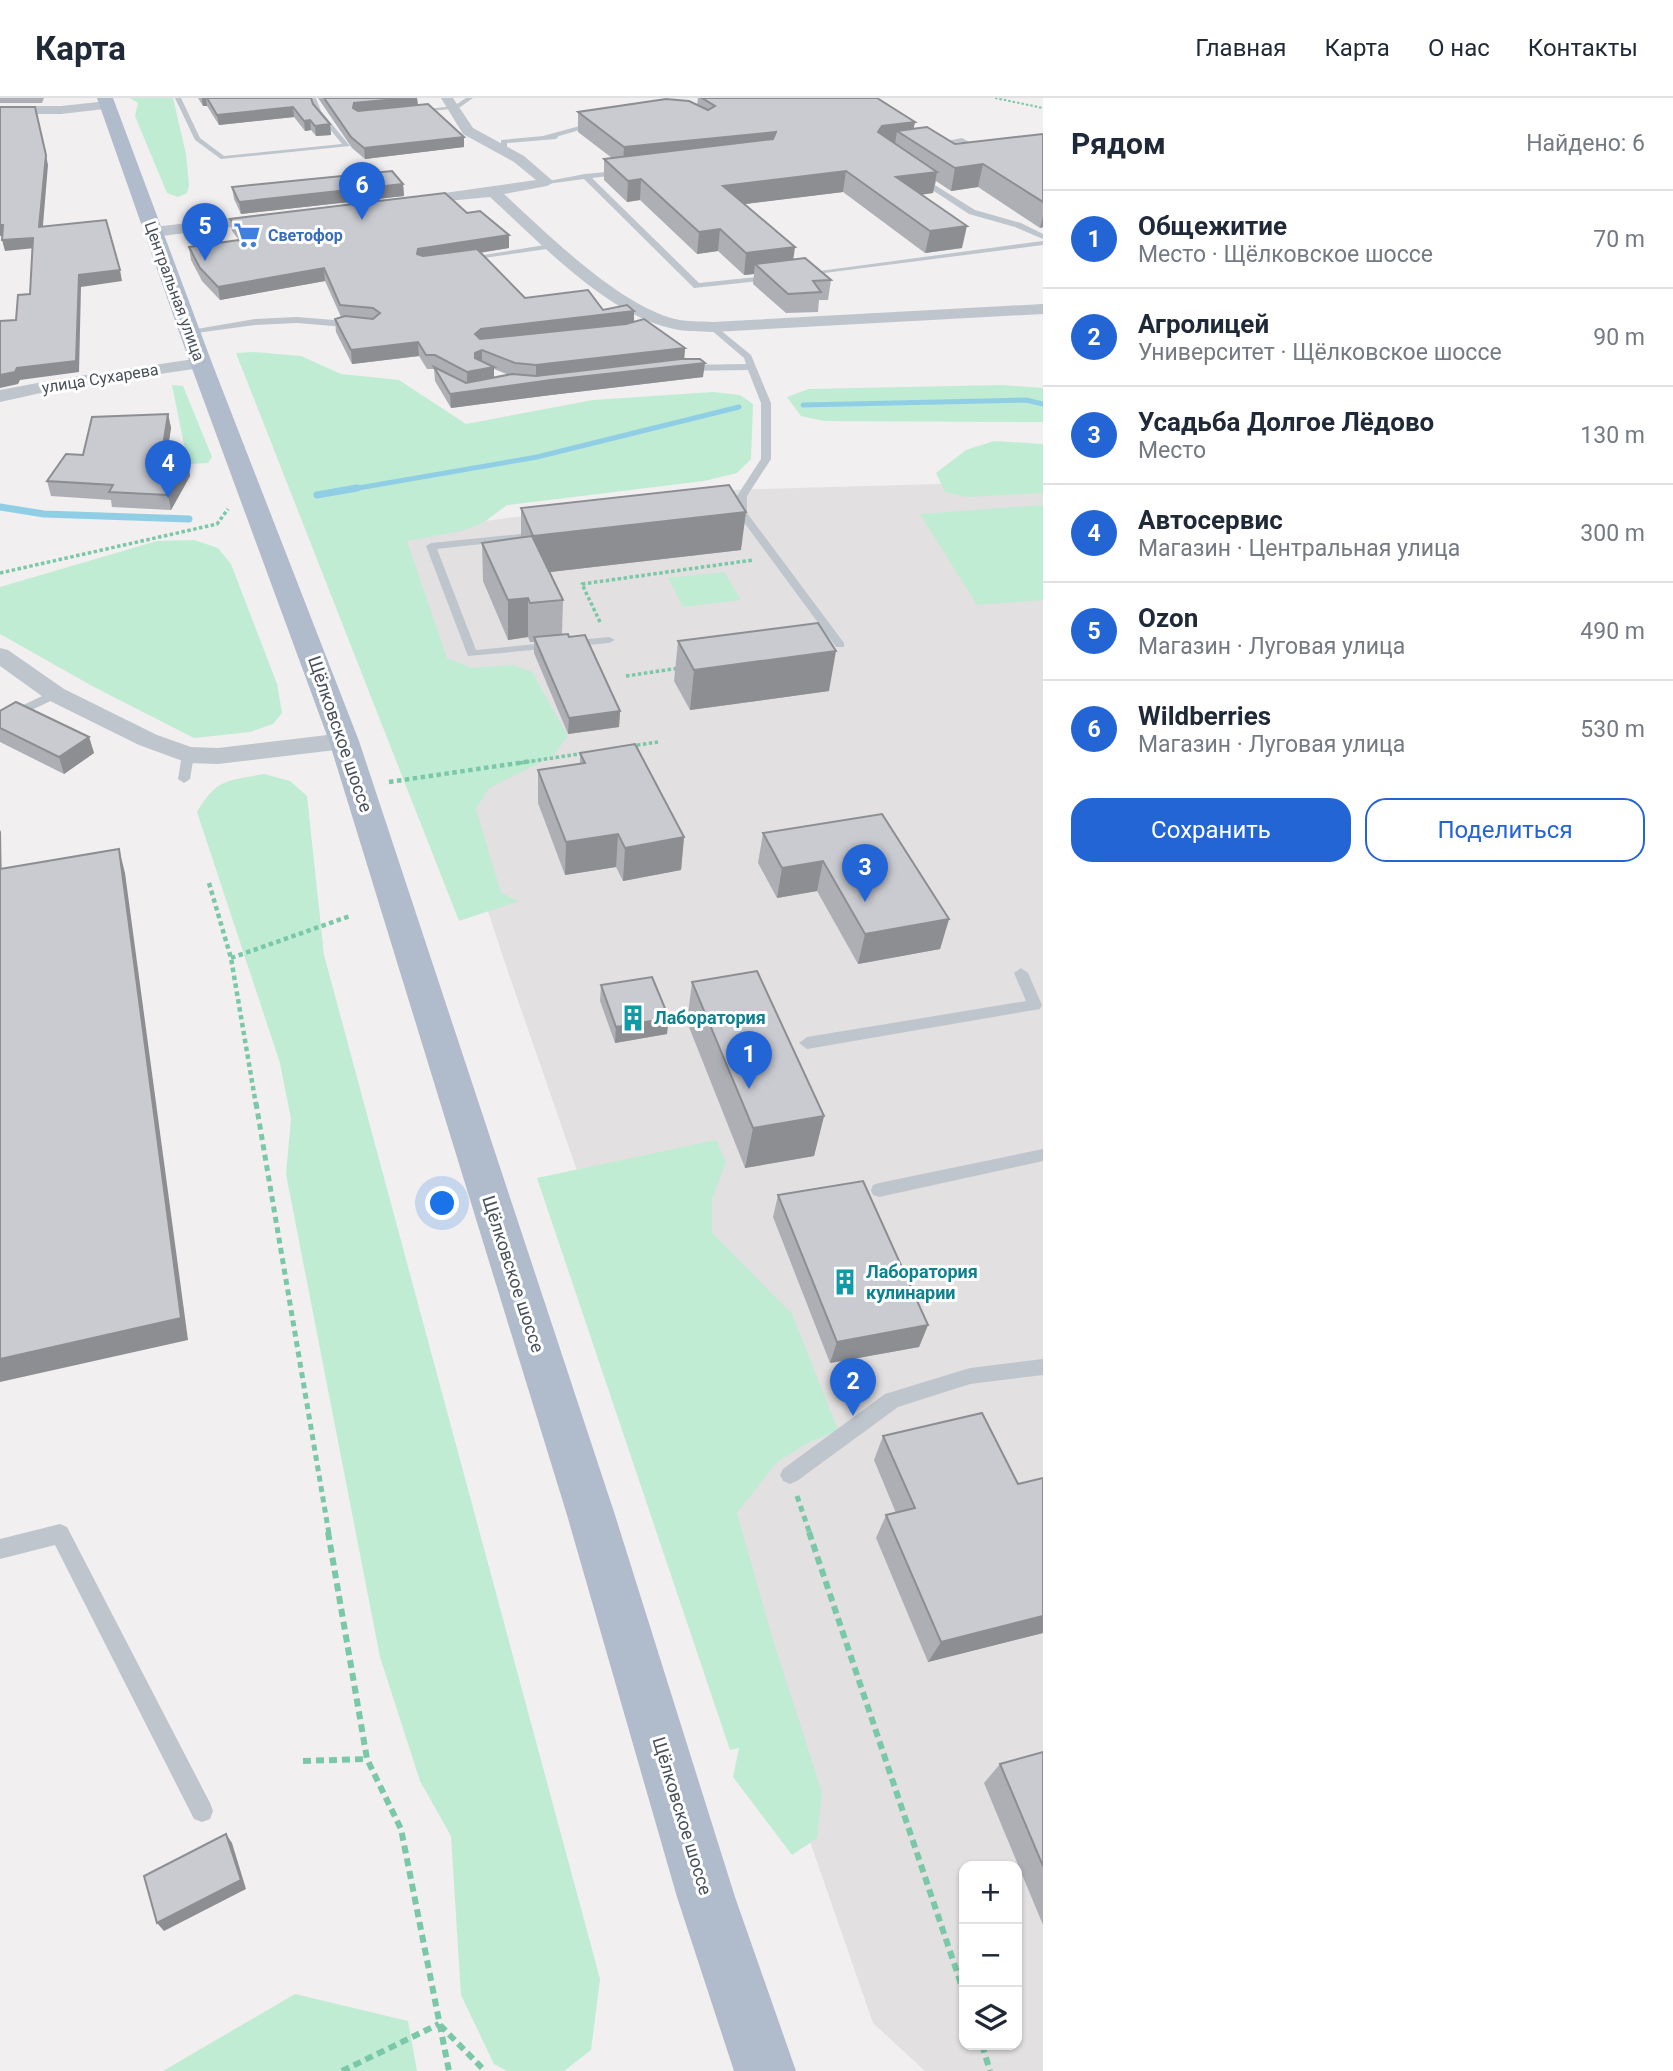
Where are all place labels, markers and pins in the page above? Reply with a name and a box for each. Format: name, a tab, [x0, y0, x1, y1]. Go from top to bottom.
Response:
pin: 6	[339, 162, 385, 220]
pin: 5	[182, 203, 228, 261]
supermarket icon: Светофор	[232, 220, 262, 250]
place label: Светофор	[268, 226, 343, 245]
pin: 4	[145, 440, 191, 498]
pin: 3	[842, 844, 888, 902]
building icon: Лаборатория	[618, 1003, 648, 1033]
place label: Лаборатория	[654, 1007, 766, 1028]
pin: 1	[726, 1031, 772, 1089]
place label: Лаборатория кулинарии	[866, 1261, 978, 1303]
building icon: Лаборатория кулинарии	[830, 1267, 860, 1297]
pin: 2	[830, 1358, 876, 1416]

